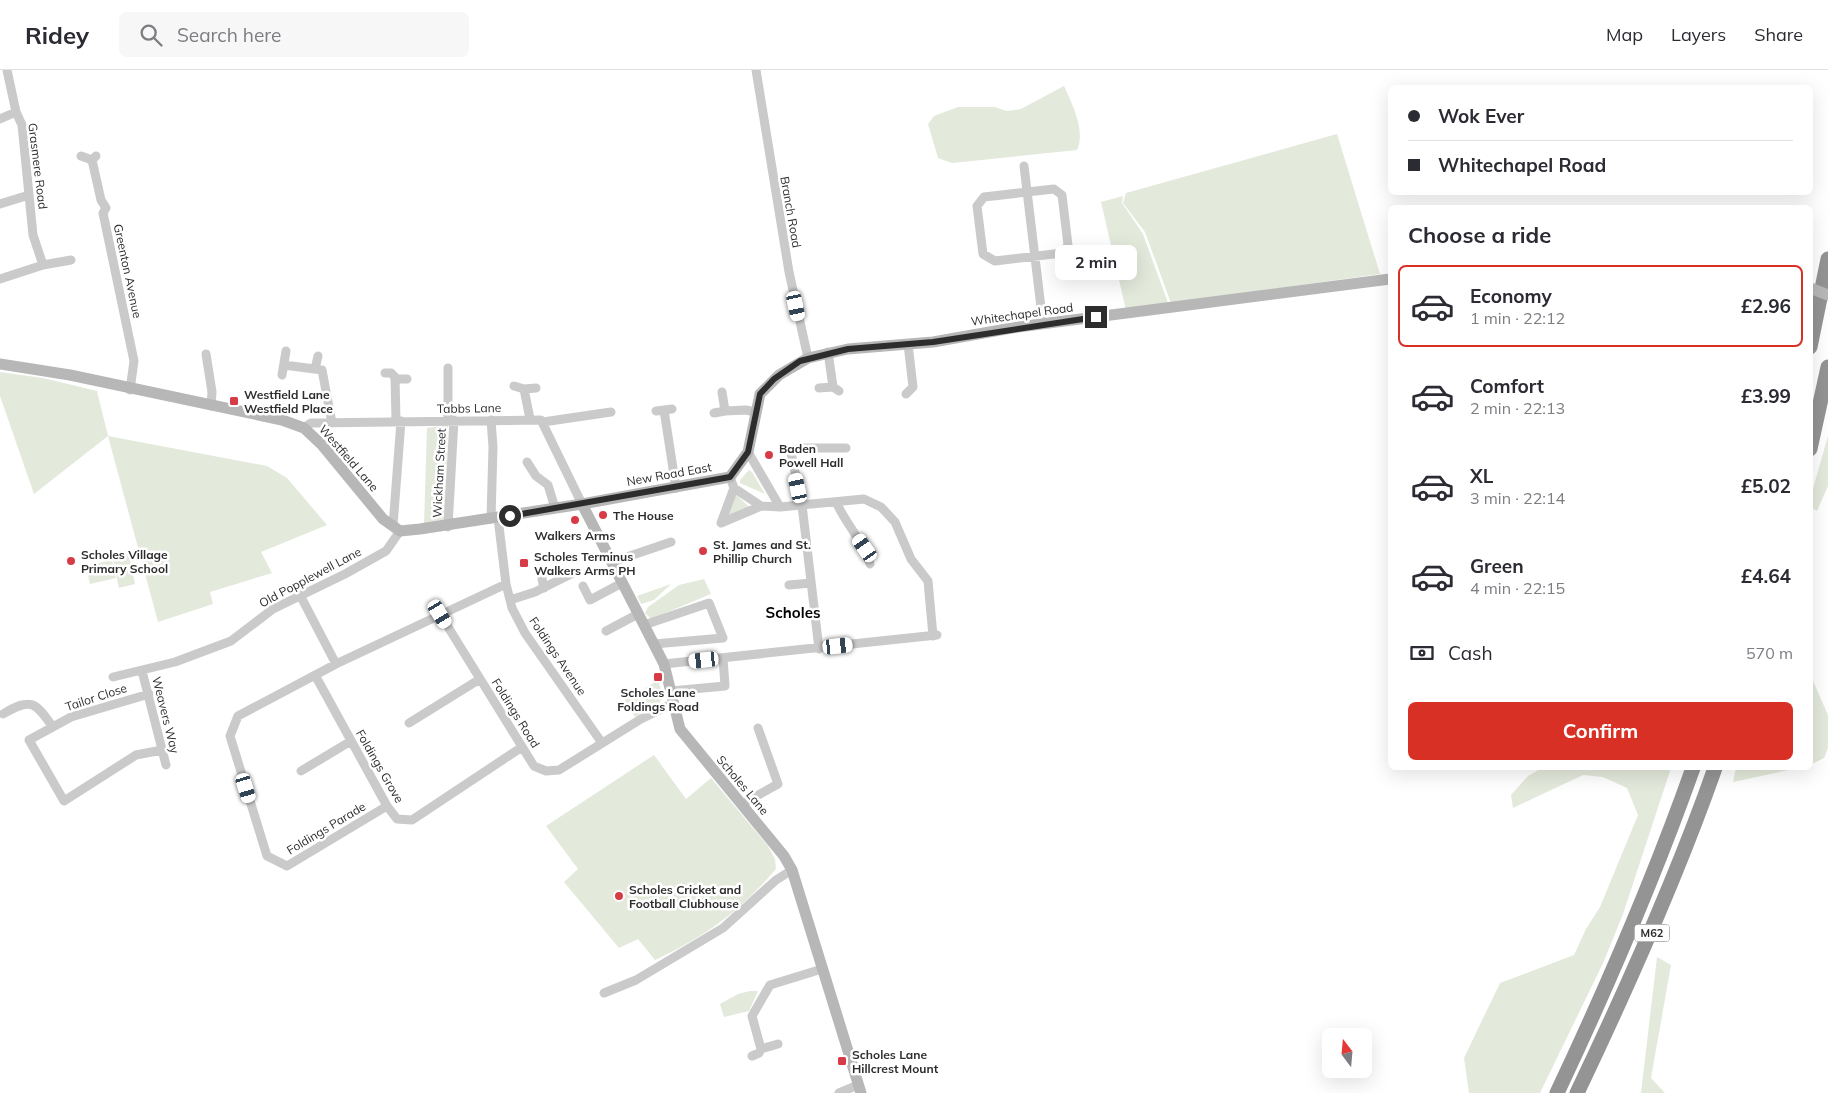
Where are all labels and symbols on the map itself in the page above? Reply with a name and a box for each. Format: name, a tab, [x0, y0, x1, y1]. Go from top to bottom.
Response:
street label: Grasmere Road	[25, 122, 51, 210]
street label: Branch Road	[777, 175, 805, 249]
street label: Greenton Avenue	[111, 222, 145, 320]
callout: 2 min	[1055, 244, 1137, 280]
car	[785, 290, 806, 322]
street label: Whitechapel Road	[970, 299, 1074, 329]
route end	[1085, 306, 1107, 328]
place label: Westfield Lane Westfield Place	[244, 387, 333, 416]
marker: Westfield Lane Westfield Place	[228, 395, 240, 407]
street label: Tabbs Lane	[437, 400, 501, 416]
street label: Westfield Lane	[316, 422, 382, 494]
street label: Wickham Street	[429, 428, 449, 518]
place label: Baden Powell Hall	[779, 441, 843, 470]
marker: Baden Powell Hall	[763, 449, 775, 461]
street label: New Road East	[625, 459, 713, 489]
car	[787, 472, 808, 504]
route start	[499, 505, 521, 527]
place label: The House	[613, 508, 674, 523]
marker: The House	[597, 509, 609, 521]
marker: Walkers Arms	[569, 514, 581, 526]
place label: Walkers Arms	[535, 528, 615, 543]
car	[850, 531, 879, 565]
place label: St. James and St. Phillip Church	[713, 537, 811, 566]
street label: Old Popplewell Lane	[256, 544, 364, 610]
marker: St. James and St. Phillip Church	[697, 545, 709, 557]
place label: Scholes Village Primary School	[81, 547, 168, 576]
place label: Scholes Terminus Walkers Arms PH	[534, 549, 635, 578]
marker: Scholes Village Primary School	[65, 555, 77, 567]
marker: Scholes Terminus Walkers Arms PH	[518, 557, 530, 569]
car	[425, 597, 454, 631]
district label: Scholes	[766, 603, 820, 622]
street label: Foldings Avenue	[526, 614, 590, 698]
car	[822, 637, 853, 655]
car	[688, 651, 719, 669]
marker: Scholes Lane Foldings Road	[652, 671, 664, 683]
street label: Weavers Way	[149, 675, 183, 756]
street label: Foldings Road	[489, 676, 543, 750]
street label: Tailor Close	[63, 680, 129, 714]
place label: Scholes Lane Foldings Road	[617, 685, 699, 714]
street label: Foldings Grove	[353, 727, 407, 805]
street label: Scholes Lane	[714, 752, 772, 818]
car	[234, 771, 257, 805]
street label: Foldings Parade	[284, 798, 368, 858]
place label: Scholes Cricket and Football Clubhouse	[629, 882, 741, 911]
marker: Scholes Cricket and Football Clubhouse	[613, 890, 625, 902]
road number: M62	[1634, 924, 1670, 941]
north arrow	[1322, 1028, 1372, 1078]
place label: Scholes Lane Hillcrest Mount	[852, 1047, 939, 1076]
marker: Scholes Lane Hillcrest Mount	[836, 1055, 848, 1067]

